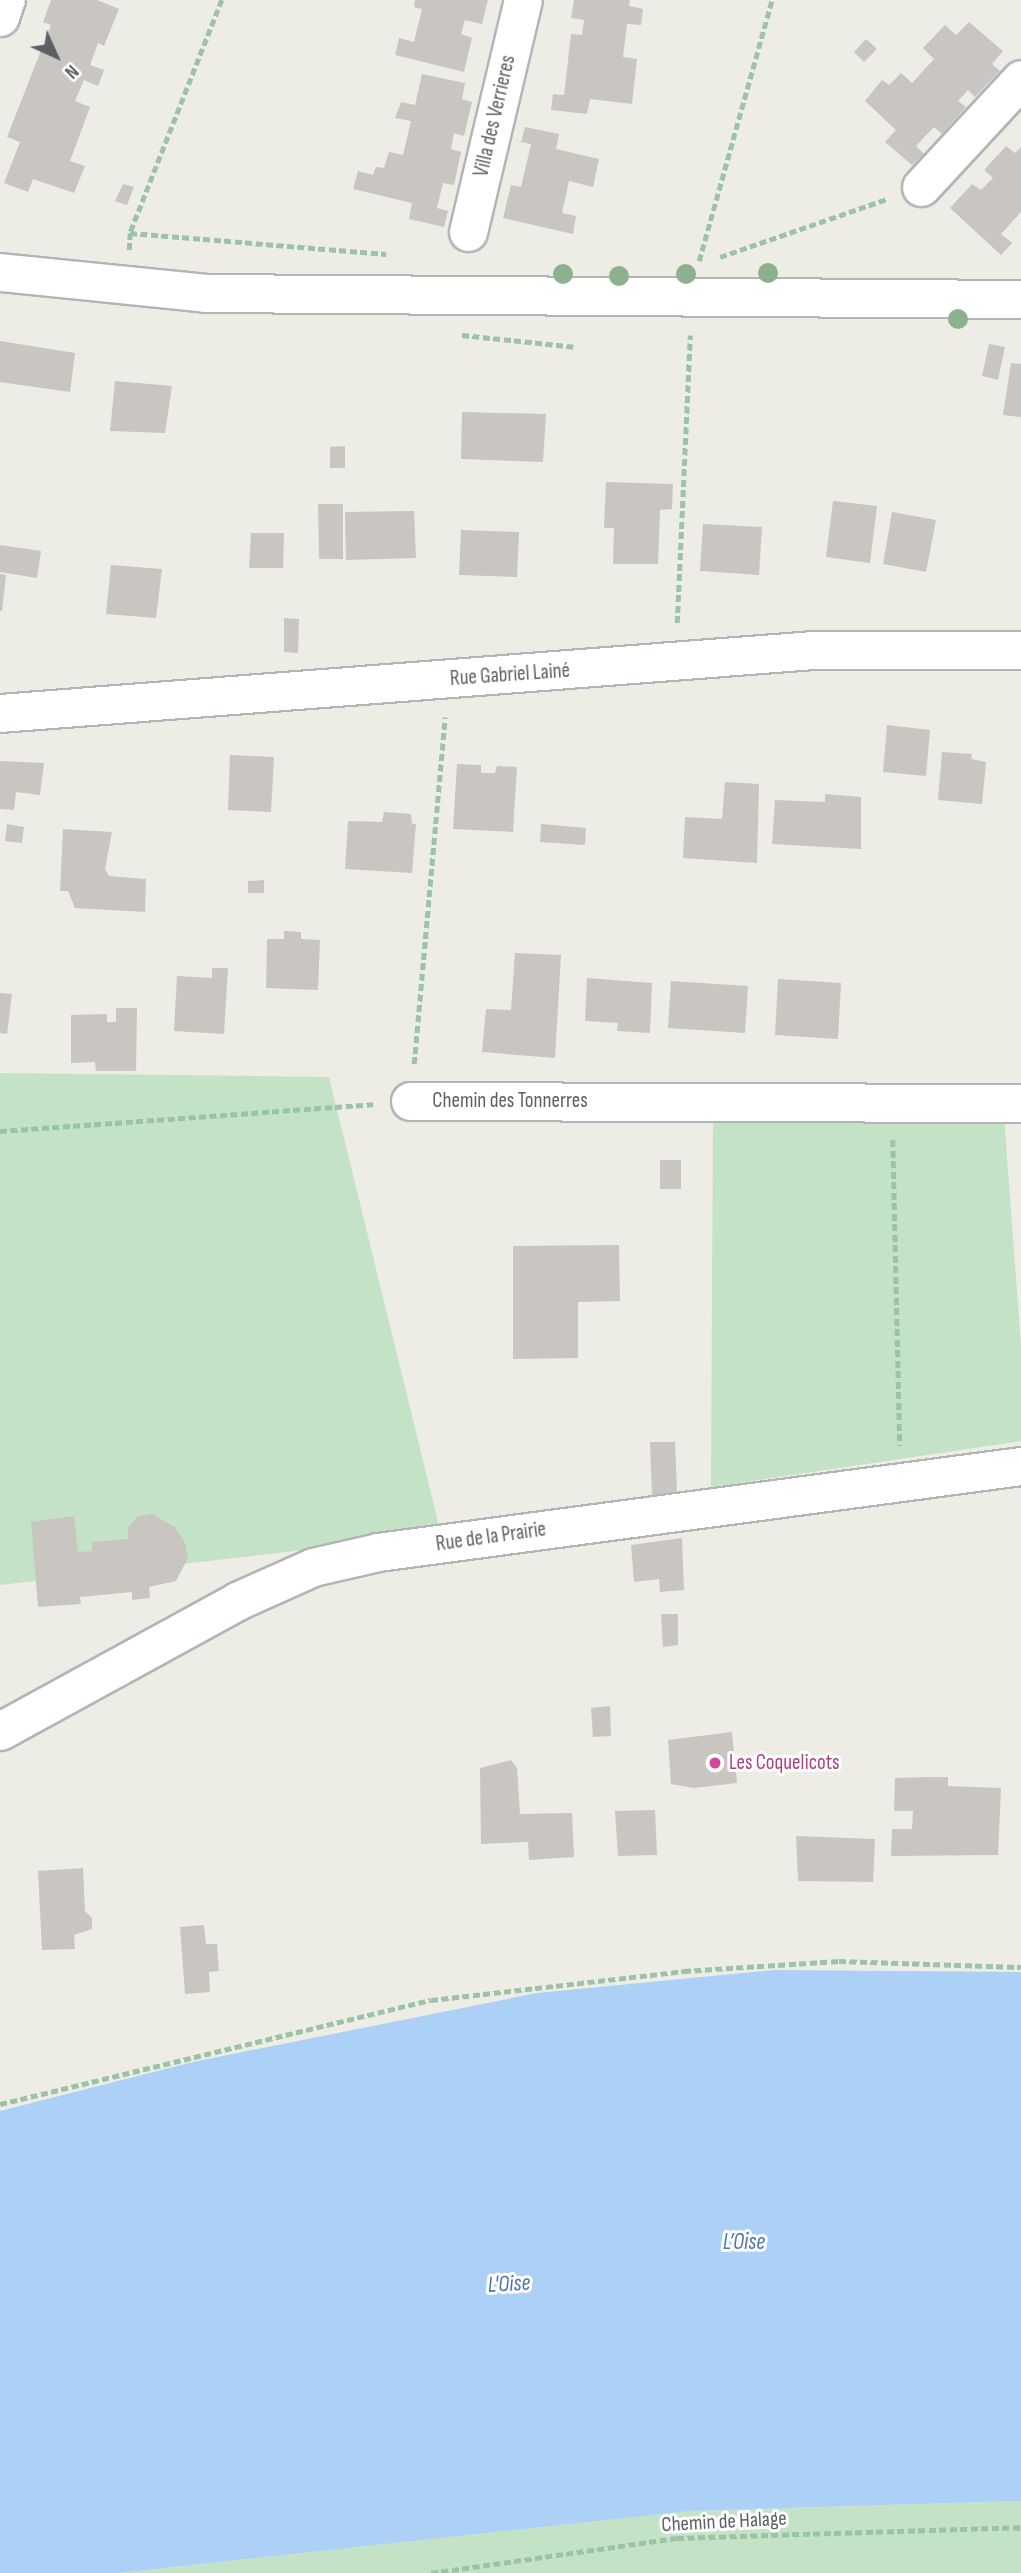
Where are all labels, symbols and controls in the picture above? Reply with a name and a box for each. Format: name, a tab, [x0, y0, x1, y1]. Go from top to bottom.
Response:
north arrow	[21, 21, 91, 91]
street label: Villa des Verrieres	[469, 53, 521, 179]
text: N	[59, 59, 83, 83]
street label: Rue Gabriel Lainé	[449, 658, 571, 692]
street label: Chemin des Tonnerres	[432, 1088, 588, 1114]
street label: Rue de la Prairie	[434, 1517, 548, 1557]
place label: Les Coquelicots	[729, 1750, 840, 1776]
marker: Les Coquelicots	[707, 1755, 723, 1771]
water label: L’Oise	[723, 2228, 765, 2256]
water label: L'Oise	[487, 2269, 531, 2299]
street label: Chemin de Halage	[661, 2506, 787, 2538]

